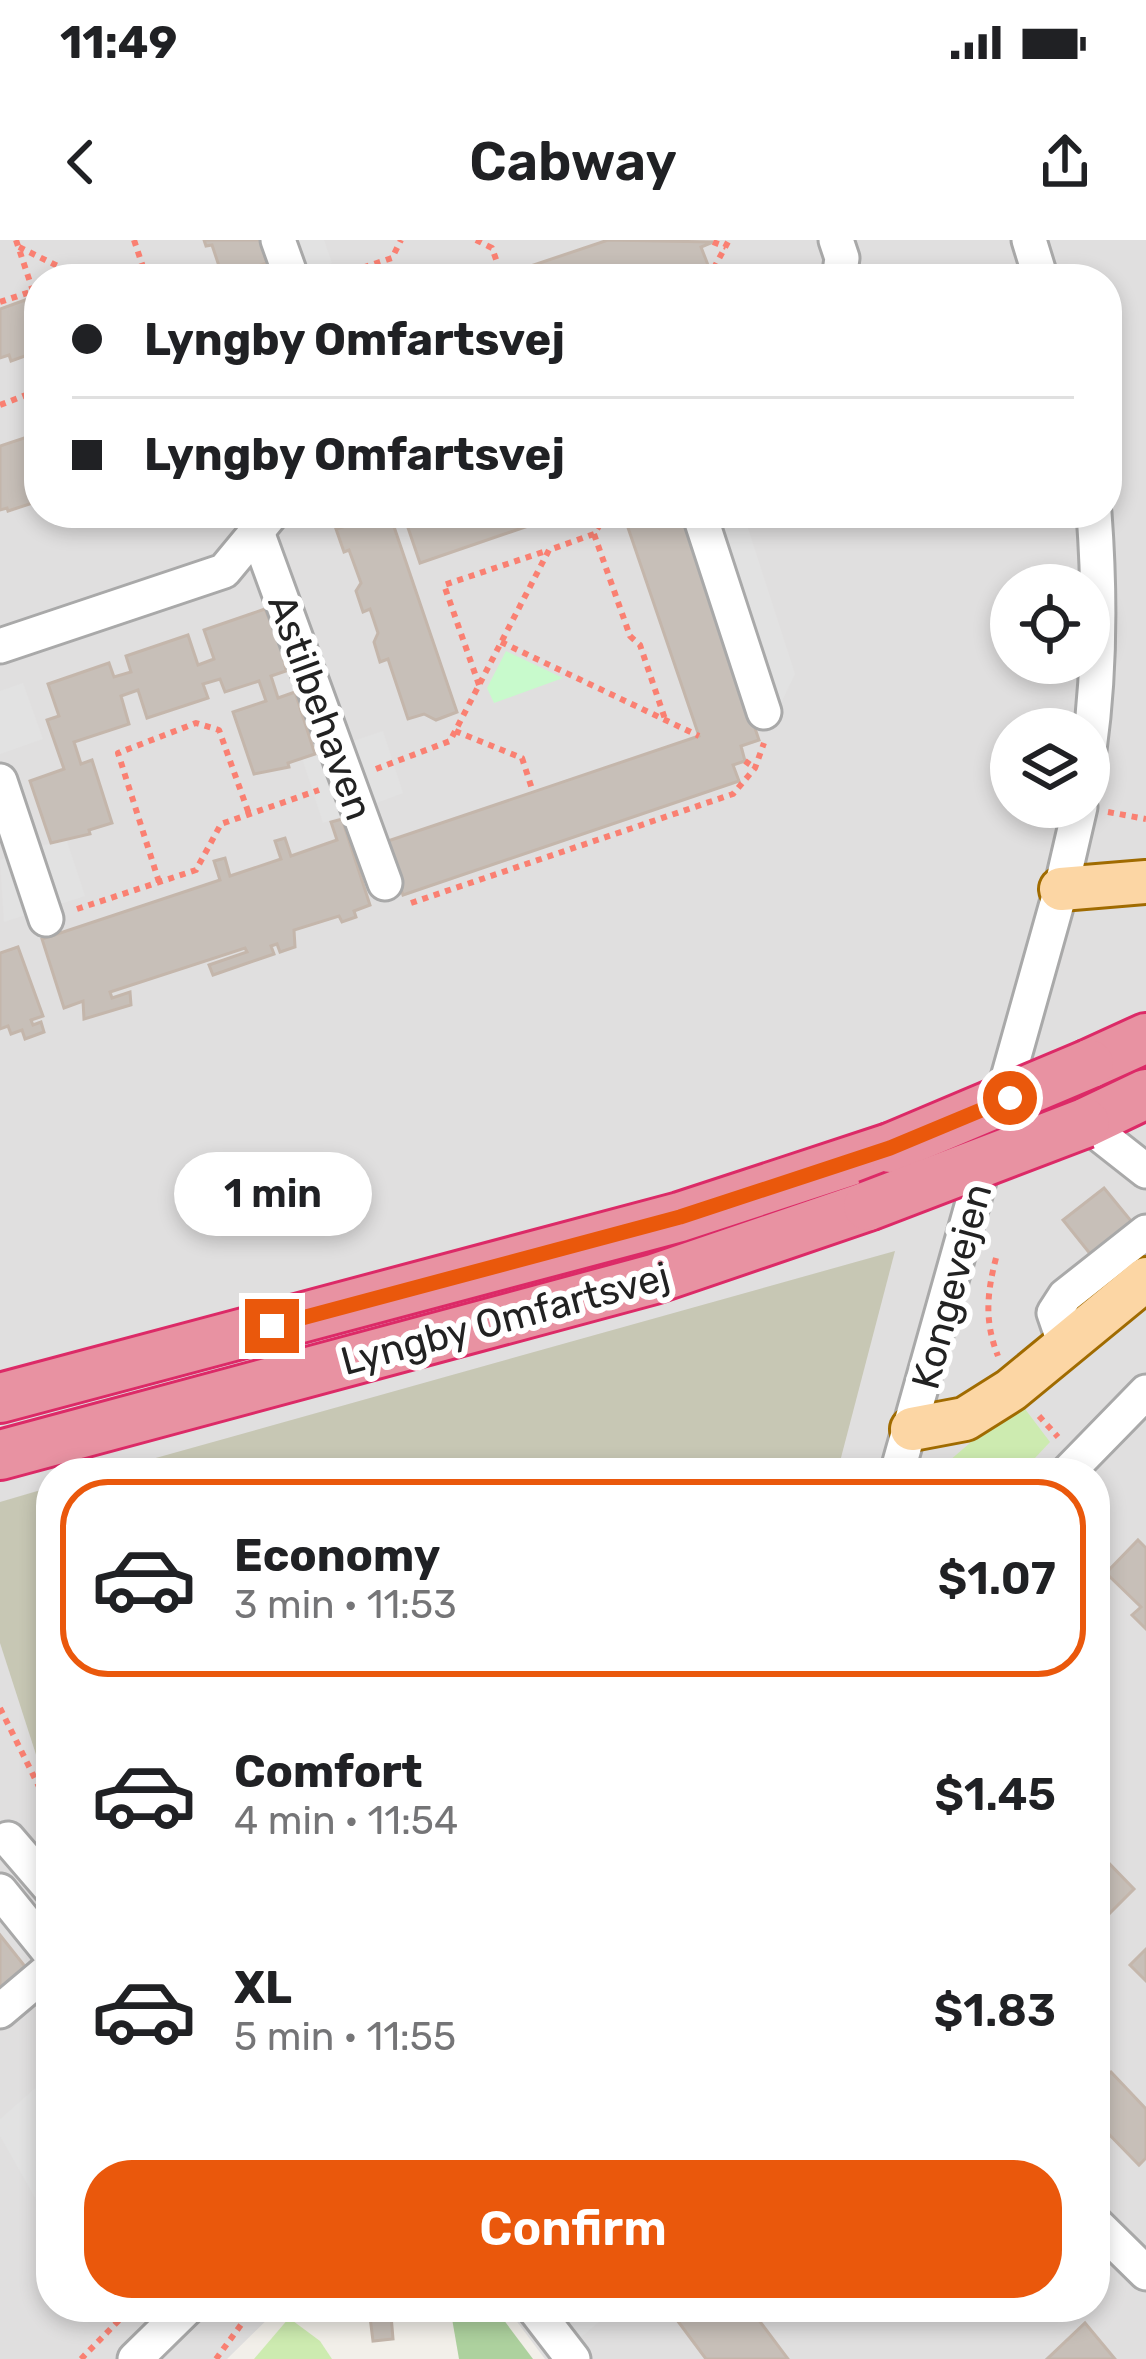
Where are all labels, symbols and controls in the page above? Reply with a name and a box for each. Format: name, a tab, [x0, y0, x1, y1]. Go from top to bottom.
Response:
text: 11:49	[60, 16, 177, 69]
icon: back	[48, 129, 114, 195]
icon: share	[1032, 129, 1098, 195]
text: Cabway	[469, 130, 677, 194]
text: Lyngby Omfartsvej	[144, 313, 565, 366]
text: Lyngby Omfartsvej	[144, 428, 565, 481]
map controls	[990, 564, 1110, 828]
button: locate	[990, 564, 1110, 684]
street label: Astilbehaven	[258, 588, 382, 826]
button: layers	[990, 708, 1110, 828]
route start	[983, 1071, 1037, 1125]
callout: 1 min	[173, 1152, 371, 1236]
text: 1 min	[224, 1171, 322, 1217]
street label: Kongevejen	[902, 1178, 1001, 1394]
street label: Lyngby Omfartsvej	[336, 1253, 674, 1385]
route end	[245, 1299, 299, 1353]
icon: car	[90, 1524, 198, 1632]
text: Economy	[234, 1529, 440, 1582]
text: $1.07	[938, 1552, 1056, 1605]
text: 3 min · 11:53	[234, 1582, 457, 1628]
icon: car	[90, 1740, 198, 1848]
text: Comfort	[234, 1745, 423, 1798]
text: $1.45	[935, 1768, 1056, 1821]
text: 4 min · 11:54	[234, 1798, 458, 1844]
icon: car	[90, 1956, 198, 2064]
text: XL	[234, 1961, 292, 2014]
text: $1.83	[934, 1984, 1056, 2037]
text: 5 min · 11:55	[234, 2014, 456, 2060]
button: Confirm	[84, 2160, 1062, 2298]

